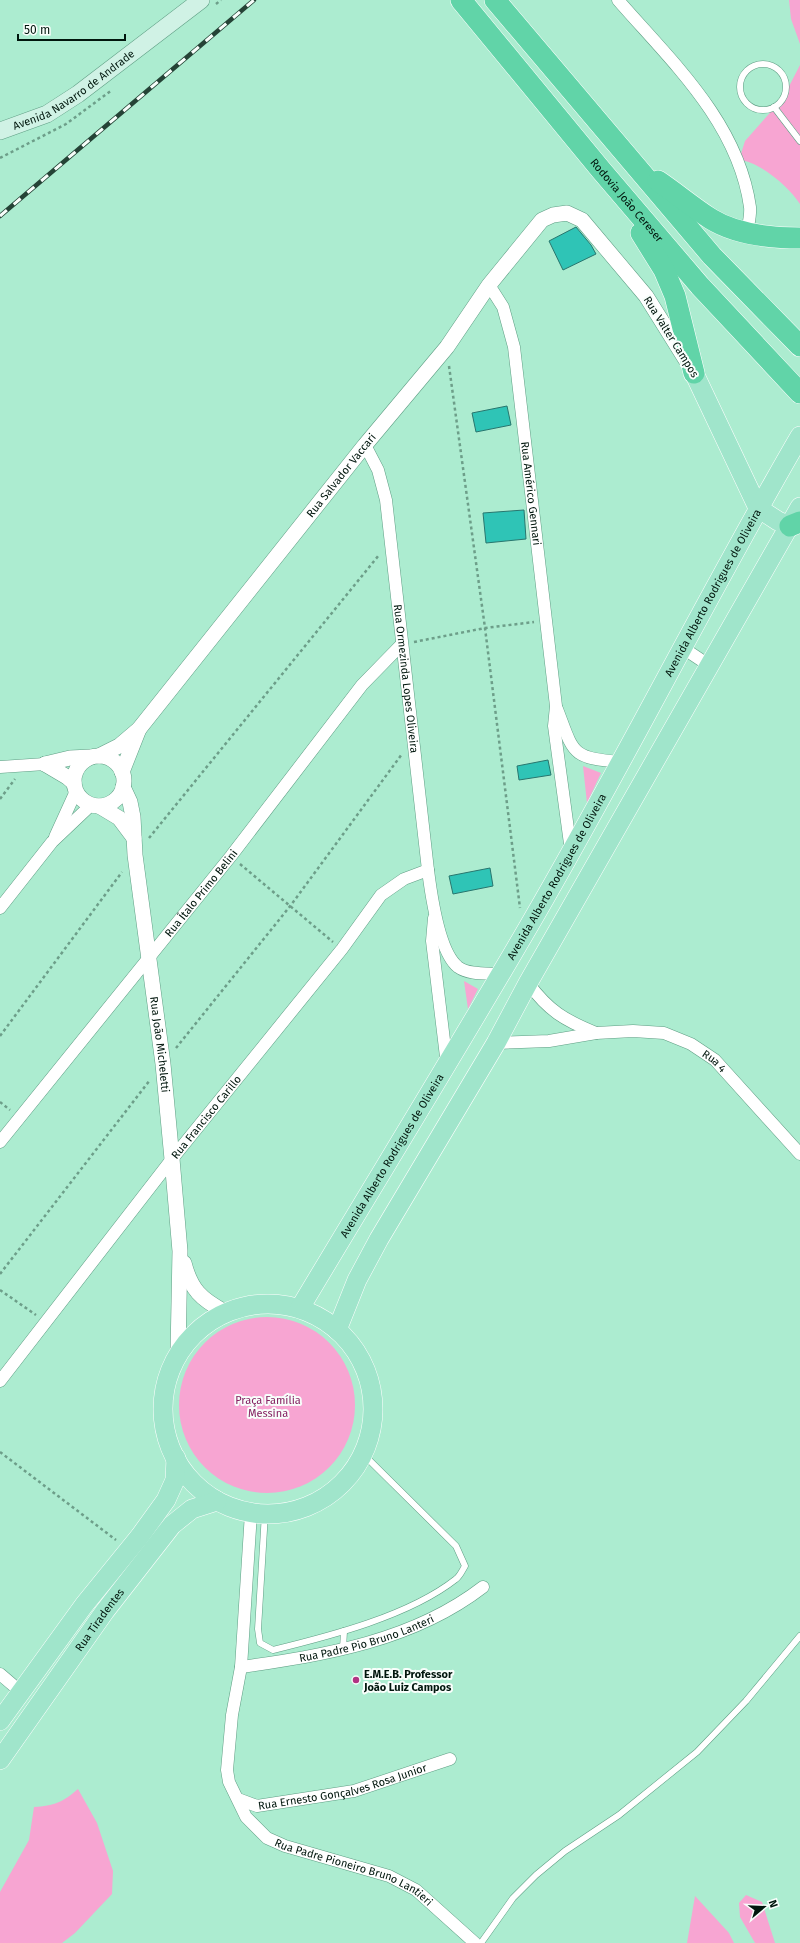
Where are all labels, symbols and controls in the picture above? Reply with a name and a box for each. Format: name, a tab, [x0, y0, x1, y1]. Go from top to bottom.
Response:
scale bar	[18, 16, 125, 42]
text: 50 m	[24, 23, 50, 37]
street label: Avenida Navarro de Andrade	[11, 47, 137, 132]
street label: Rodovia João Cereser	[588, 156, 667, 245]
street label: Rua Valter Campos	[641, 294, 701, 380]
street label: Rua Salvador Vaccari	[304, 431, 378, 520]
street label: Rua Américo Gennari	[519, 441, 544, 546]
street label: Avenida Alberto Rodrigues de Oliveira	[662, 507, 764, 679]
street label: Rua Ormezinda Lopes Oliveira	[391, 604, 421, 754]
street label: Avenida Alberto Rodrigues de Oliveira	[504, 791, 609, 962]
street label: Rua Ítalo Primo Belini	[162, 847, 240, 939]
street label: Rua João Micheletti	[148, 996, 172, 1093]
street label: Rua 4	[700, 1047, 729, 1075]
street label: Avenida Alberto Rodrigues de Oliveira	[337, 1071, 446, 1240]
street label: Rua Francisco Carillo	[168, 1073, 244, 1161]
park label: Praça Família Messina	[235, 1394, 301, 1420]
street label: Rua Tiradentes	[72, 1586, 127, 1654]
street label: Rua Padre Pio Bruno Lanteri	[298, 1612, 436, 1664]
place label: E.M.E.B. Professor João Luiz Campos	[363, 1668, 453, 1694]
marker: E.M.E.B. Professor João Luiz Campos	[351, 1675, 361, 1685]
street label: Rua Ernesto Gonçalves Rosa Junior	[257, 1761, 429, 1812]
street label: Rua Padre Pioneiro Bruno Lantieri	[273, 1836, 435, 1908]
north arrow	[744, 1887, 784, 1927]
text: N	[766, 1898, 780, 1909]

